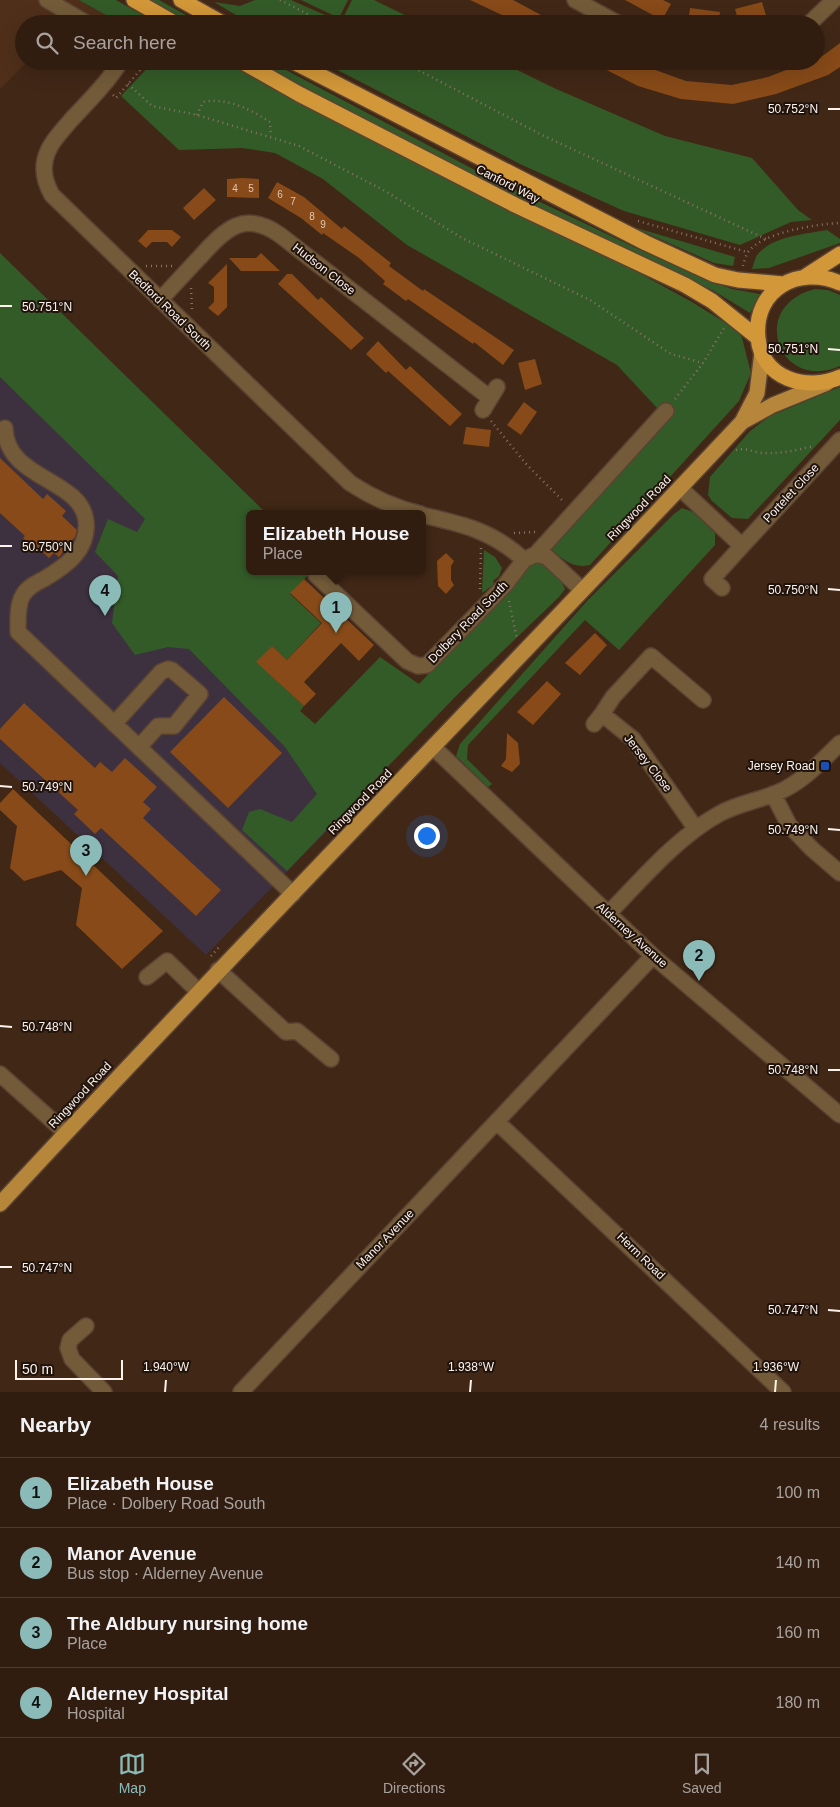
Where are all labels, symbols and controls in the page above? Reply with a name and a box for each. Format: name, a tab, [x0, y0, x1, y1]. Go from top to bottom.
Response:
search box	[15, 15, 825, 70]
icon: search	[33, 29, 61, 57]
text: Search here	[73, 32, 177, 53]
text: 50.752°N	[768, 102, 818, 116]
street label: Canford Way	[474, 162, 542, 206]
house number: 4	[232, 183, 238, 194]
house number: 5	[248, 183, 254, 194]
house number: 6	[277, 189, 283, 200]
house number: 7	[290, 196, 296, 207]
house number: 8	[309, 211, 315, 222]
house number: 9	[320, 219, 326, 230]
street label: Hudson Close	[290, 240, 358, 298]
street label: Bedford Road South	[126, 267, 214, 353]
text: 50.751°N	[22, 300, 72, 314]
text: 50.751°N	[768, 342, 818, 356]
street label: Portelet Close	[760, 460, 822, 525]
street label: Ringwood Road	[604, 472, 674, 544]
popup	[246, 510, 426, 575]
text: Elizabeth House	[263, 523, 409, 544]
text: 50.750°N	[22, 540, 72, 554]
text: Place	[263, 545, 303, 562]
pin: 4	[89, 575, 121, 616]
street label: Dolbery Road South	[425, 578, 511, 666]
text: 50.750°N	[768, 583, 818, 597]
pin: 1	[320, 592, 352, 633]
street label: Jersey Close	[621, 731, 675, 795]
place label: Jersey Road	[748, 759, 815, 773]
marker: Jersey Road	[819, 760, 831, 772]
street label: Ringwood Road	[325, 766, 395, 838]
text: 50.749°N	[22, 780, 72, 794]
your location	[414, 823, 440, 849]
text: 50.749°N	[768, 823, 818, 837]
pin: 3	[70, 835, 102, 876]
street label: Alderney Avenue	[594, 900, 671, 971]
pin: 2	[683, 940, 715, 981]
text: 50.748°N	[22, 1020, 72, 1034]
street label: Ringwood Road	[46, 1059, 114, 1131]
text: 50.748°N	[768, 1063, 818, 1077]
street label: Manor Avenue	[353, 1206, 417, 1272]
street label: Herm Road	[614, 1230, 668, 1282]
text: 50.747°N	[22, 1261, 72, 1275]
text: 50.747°N	[768, 1303, 818, 1317]
scale bar	[15, 1357, 122, 1380]
text: 1.940°W	[143, 1360, 190, 1374]
text: 1.938°W	[448, 1360, 495, 1374]
text: 1.936°W	[753, 1360, 800, 1374]
text: 50 m	[22, 1361, 53, 1377]
text: Nearby	[20, 1413, 91, 1436]
text: 4 results	[760, 1416, 820, 1433]
text: Elizabeth House	[67, 1473, 214, 1494]
text: 1	[32, 1484, 40, 1501]
text: 100 m	[776, 1484, 820, 1501]
text: Place · Dolbery Road South	[67, 1495, 265, 1512]
text: Manor Avenue	[67, 1543, 197, 1564]
text: 2	[32, 1554, 40, 1571]
text: 140 m	[776, 1554, 820, 1571]
text: Bus stop · Alderney Avenue	[67, 1565, 263, 1582]
text: The Aldbury nursing home	[67, 1613, 308, 1634]
text: 3	[32, 1624, 40, 1641]
text: 160 m	[776, 1624, 820, 1641]
text: Place	[67, 1635, 107, 1652]
text: Alderney Hospital	[67, 1683, 229, 1704]
text: 4	[32, 1694, 40, 1711]
text: 180 m	[776, 1694, 820, 1711]
text: Hospital	[67, 1705, 125, 1722]
tab: Map	[118, 1750, 146, 1796]
tab: Directions	[383, 1750, 445, 1796]
tab: Saved	[682, 1750, 722, 1796]

